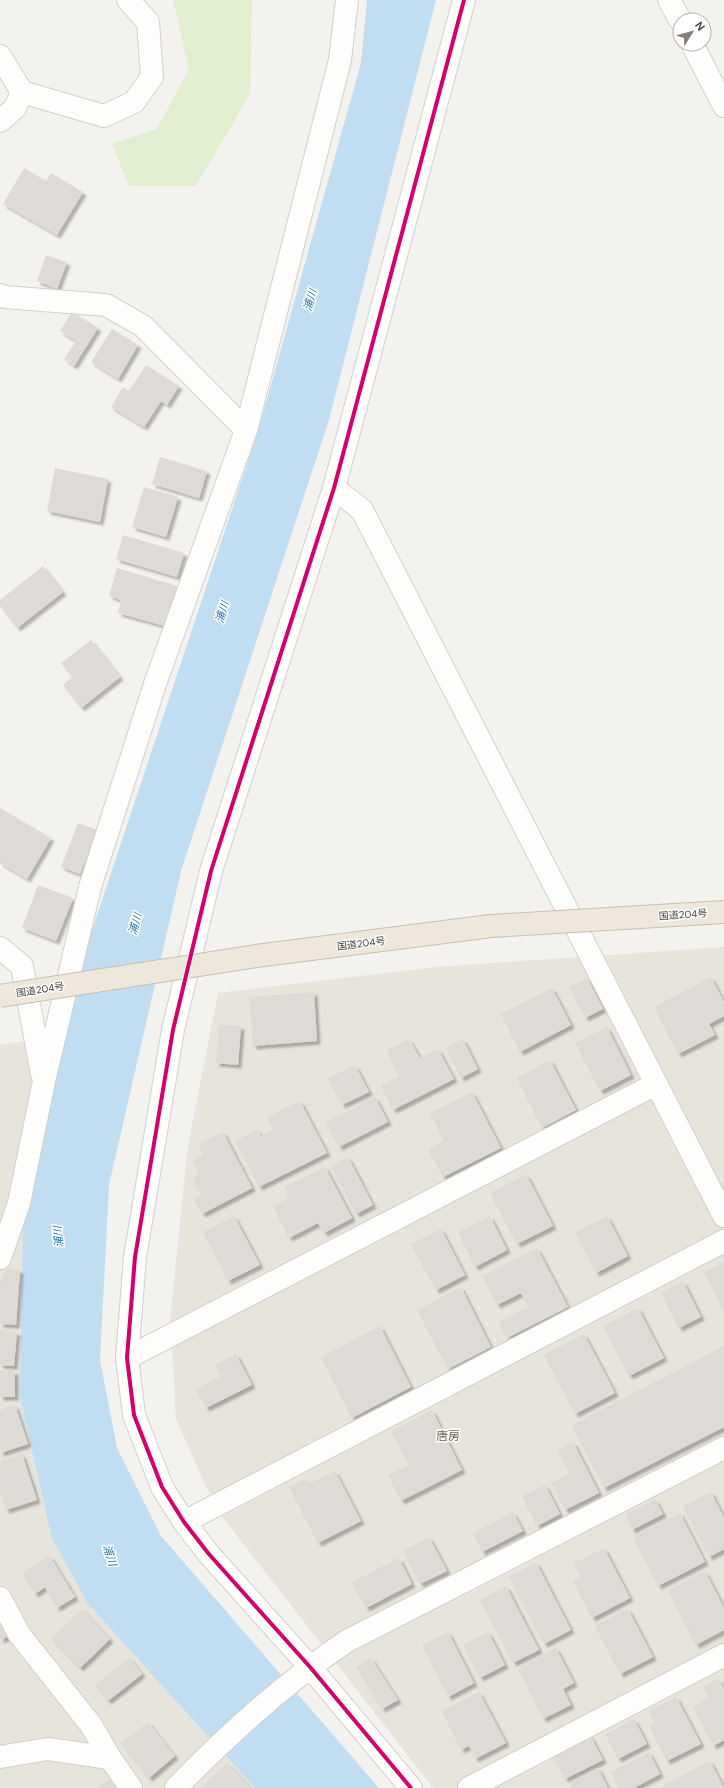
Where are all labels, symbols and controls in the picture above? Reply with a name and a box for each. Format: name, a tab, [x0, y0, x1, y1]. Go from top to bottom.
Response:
north arrow	[672, 12, 712, 52]
text: N	[692, 19, 708, 33]
water label: 浦川	[300, 287, 320, 313]
water label: 浦川	[212, 599, 232, 625]
street label: 国道204号	[658, 906, 708, 923]
water label: 浦川	[125, 911, 145, 937]
street label: 国道204号	[336, 934, 386, 953]
street label: 国道204号	[15, 979, 65, 1000]
water label: 浦川	[50, 1224, 66, 1249]
district label: 唐房	[436, 1428, 460, 1444]
water label: 浦川	[100, 1542, 120, 1569]

